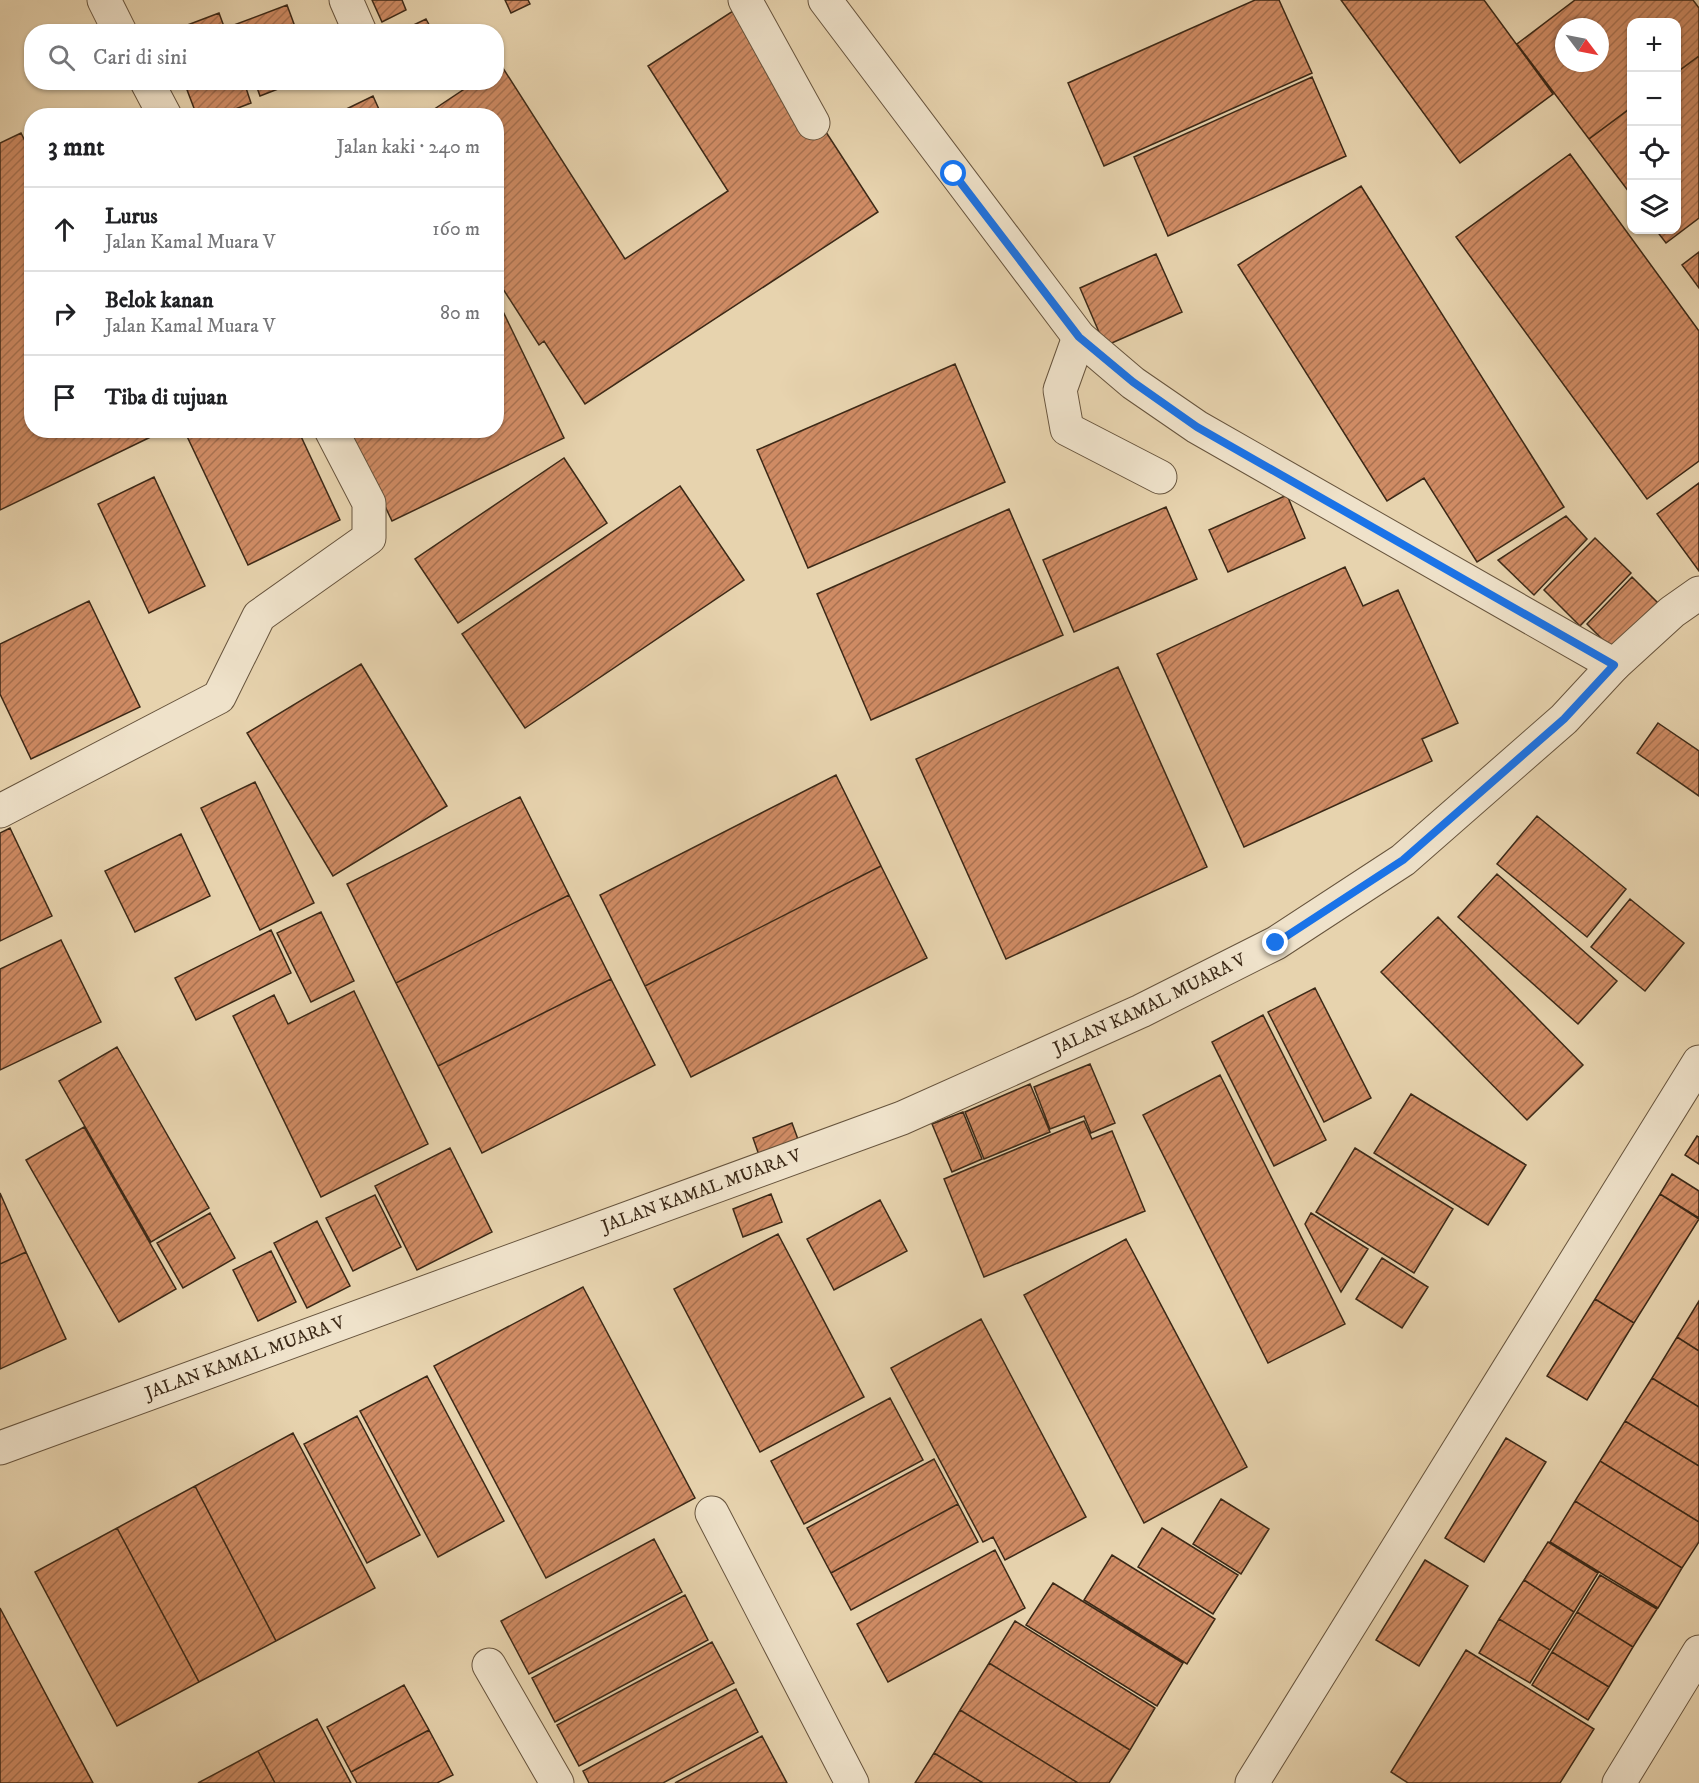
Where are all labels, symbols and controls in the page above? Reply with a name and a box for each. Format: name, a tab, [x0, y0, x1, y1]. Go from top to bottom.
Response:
north arrow	[1555, 18, 1609, 72]
map controls	[1627, 18, 1681, 234]
button: +	[1627, 18, 1681, 72]
search box	[24, 24, 504, 90]
icon: search	[45, 41, 78, 74]
text: Cari di sini	[93, 44, 187, 71]
button: −	[1627, 72, 1681, 126]
button: locate	[1627, 126, 1681, 180]
text: 3 mnt	[48, 131, 105, 164]
text: Jalan kaki · 240 m	[336, 135, 480, 160]
route start	[940, 160, 966, 186]
button: layers	[1627, 180, 1681, 234]
text: Lurus	[105, 203, 158, 230]
icon: ahead	[48, 213, 81, 246]
text: 160 m	[432, 217, 480, 242]
text: Jalan Kamal Muara V	[105, 230, 276, 255]
text: Belok kanan	[105, 287, 213, 314]
icon: right	[48, 297, 81, 330]
text: 80 m	[440, 301, 480, 326]
text: Jalan Kamal Muara V	[105, 314, 276, 339]
icon: arrive	[48, 381, 81, 414]
text: Tiba di tujuan	[105, 384, 227, 411]
route end	[1262, 929, 1288, 955]
street label: JALAN KAMAL MUARA V	[1048, 949, 1250, 1061]
street label: JALAN KAMAL MUARA V	[597, 1145, 805, 1239]
street label: JALAN KAMAL MUARA V	[140, 1312, 348, 1406]

